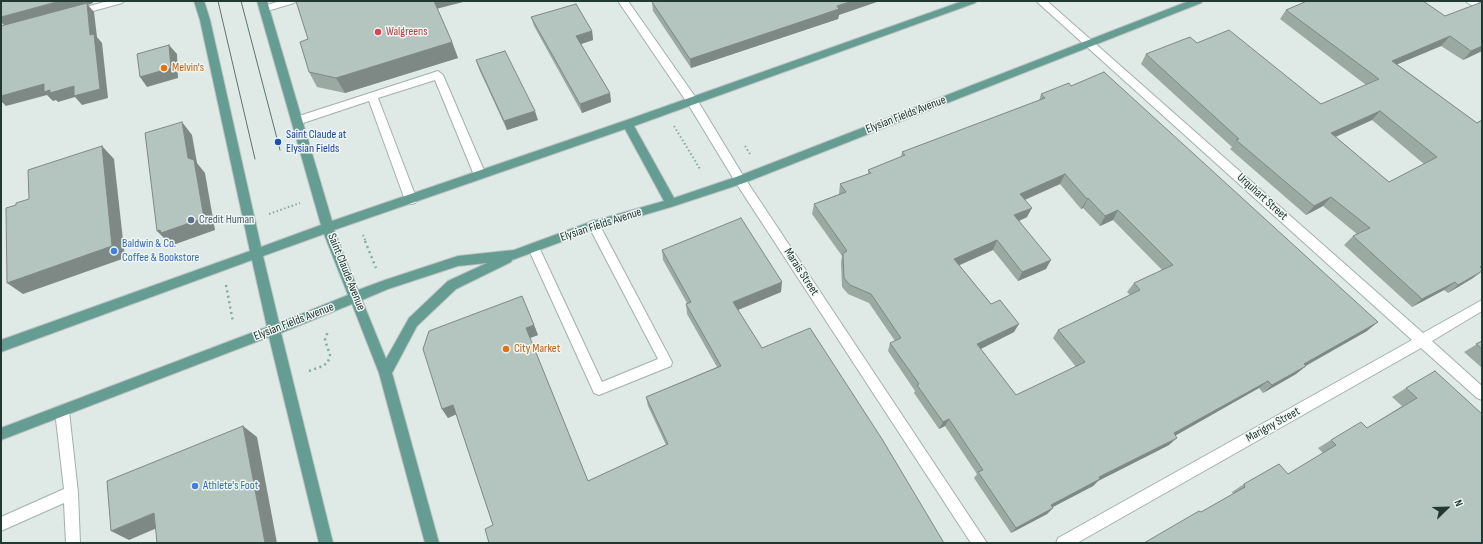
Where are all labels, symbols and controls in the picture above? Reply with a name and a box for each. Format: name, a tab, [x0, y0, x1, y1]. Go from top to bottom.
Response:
place label: Walgreens	[386, 25, 427, 39]
marker: Walgreens	[373, 27, 383, 37]
place label: Melvin's	[172, 61, 204, 75]
marker: Melvin's	[159, 63, 169, 73]
street label: Elysian Fields Avenue	[864, 93, 948, 137]
place label: Saint Claude at Elysian Fields	[286, 128, 346, 156]
marker: Saint Claude at Elysian Fields	[273, 137, 283, 147]
street label: Urquhart Street	[1234, 170, 1290, 224]
street label: Elysian Fields Avenue	[559, 205, 643, 245]
place label: Credit Human	[199, 213, 254, 227]
marker: Credit Human	[186, 215, 196, 225]
street label: Saint Claude Avenue	[324, 232, 368, 312]
place label: Baldwin & Co. Coffee & Bookstore	[122, 237, 199, 265]
marker: Baldwin & Co. Coffee & Bookstore	[109, 246, 119, 256]
street label: Marais Street	[780, 246, 822, 298]
street label: Elysian Fields Avenue	[252, 300, 336, 344]
place label: City Market	[514, 342, 560, 356]
marker: City Market	[501, 344, 511, 354]
street label: Marigny Street	[1244, 404, 1302, 446]
place label: Athlete's Foot	[203, 479, 258, 493]
marker: Athlete's Foot	[190, 481, 200, 491]
north arrow	[1427, 488, 1467, 528]
text: N	[1451, 498, 1466, 508]

